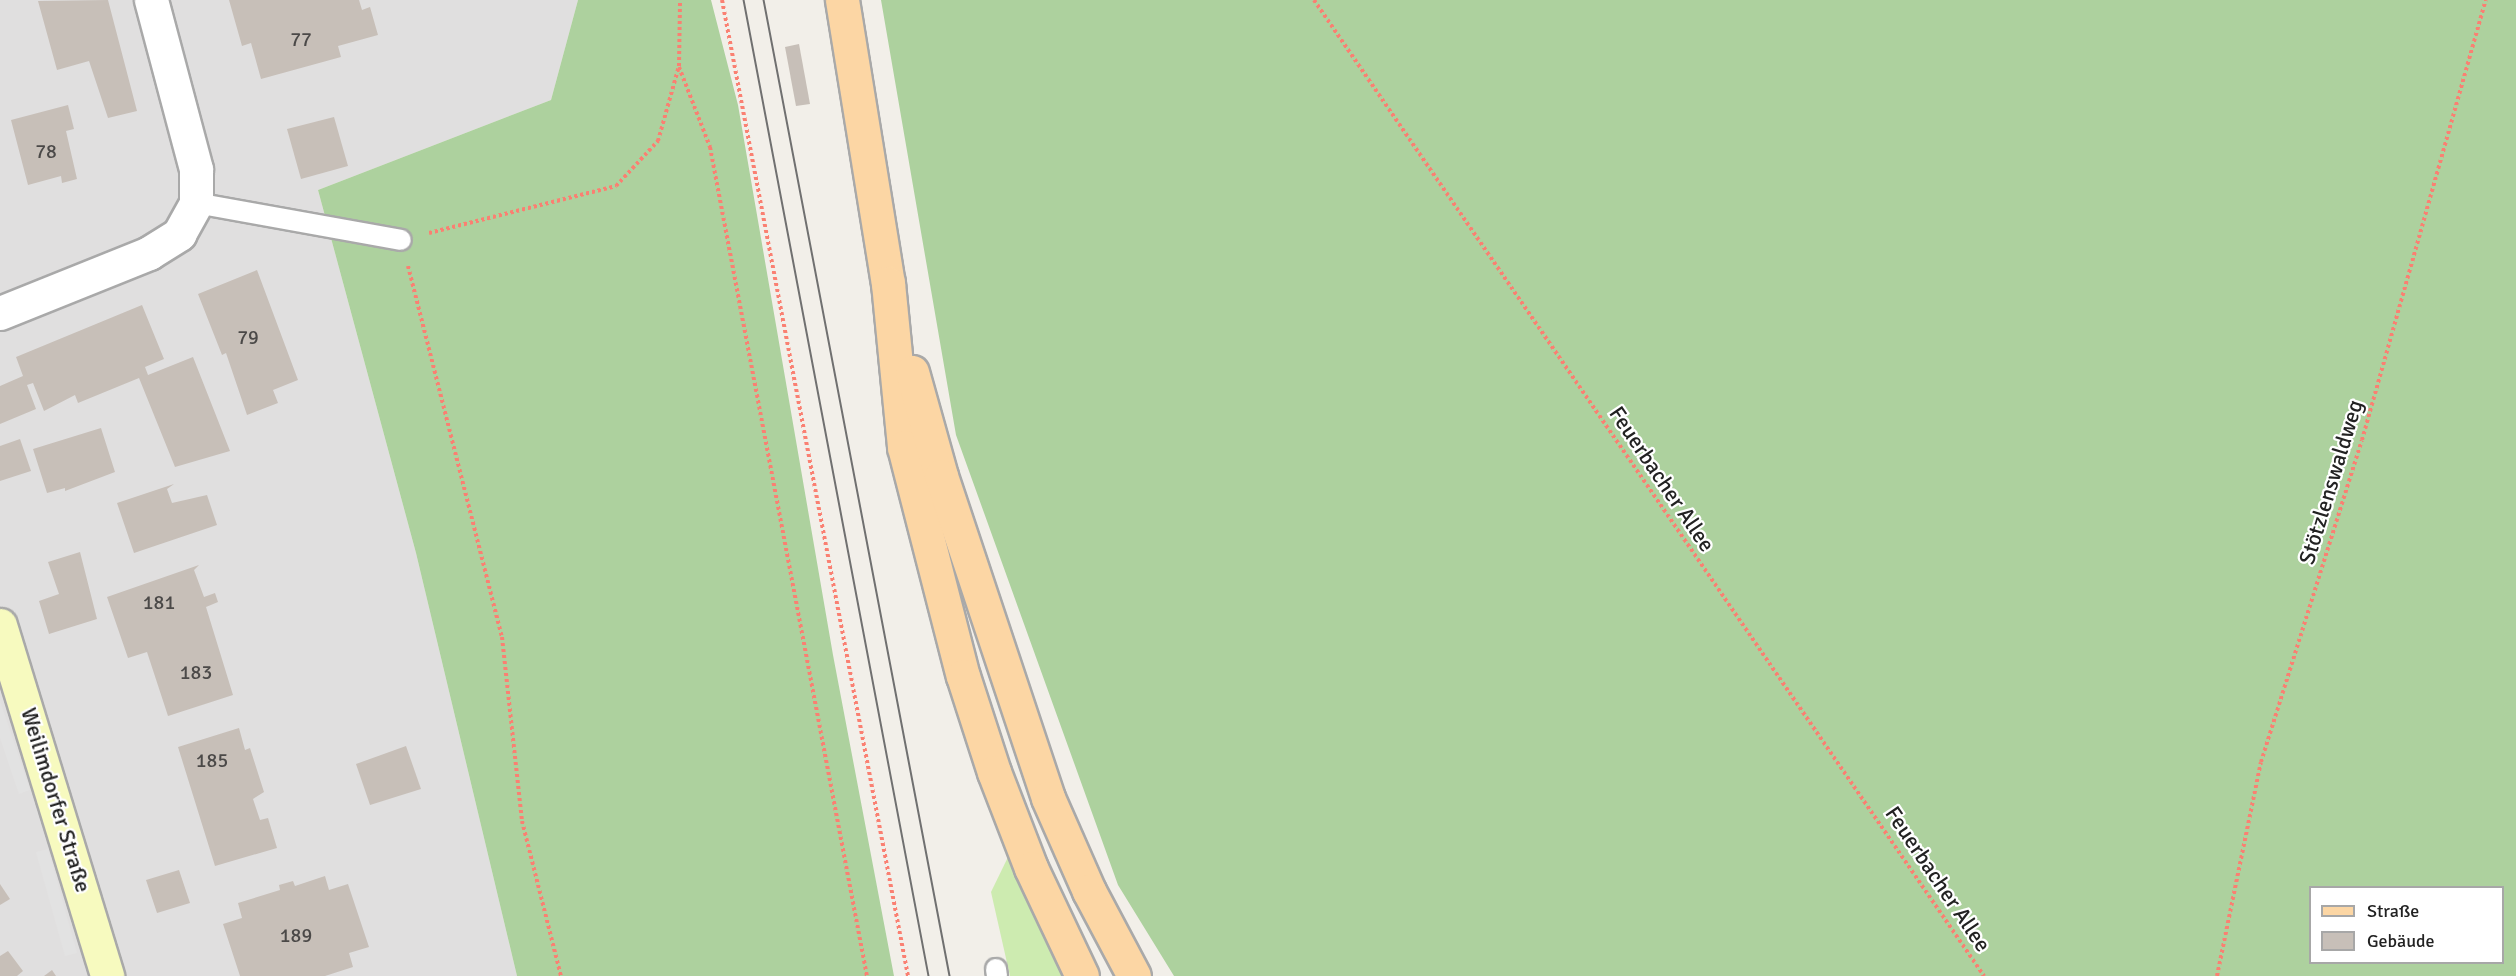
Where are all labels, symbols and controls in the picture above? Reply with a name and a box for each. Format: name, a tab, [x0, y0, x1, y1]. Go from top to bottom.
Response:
house number: 77	[290, 27, 312, 51]
house number: 78	[35, 139, 57, 163]
house number: 79	[237, 325, 259, 349]
street label: Stötzlenswaldweg	[2293, 397, 2369, 567]
street label: Feuerbacher Allee	[1604, 401, 1720, 557]
house number: 181	[143, 590, 175, 614]
house number: 183	[180, 660, 212, 684]
street label: Weilimdorfer Straße	[15, 705, 97, 895]
house number: 185	[196, 748, 228, 772]
street label: Feuerbacher Allee	[1880, 801, 1996, 957]
legend	[2309, 886, 2504, 964]
text: Straße	[2367, 900, 2419, 922]
house number: 189	[280, 923, 312, 947]
text: Gebäude	[2367, 930, 2435, 952]

